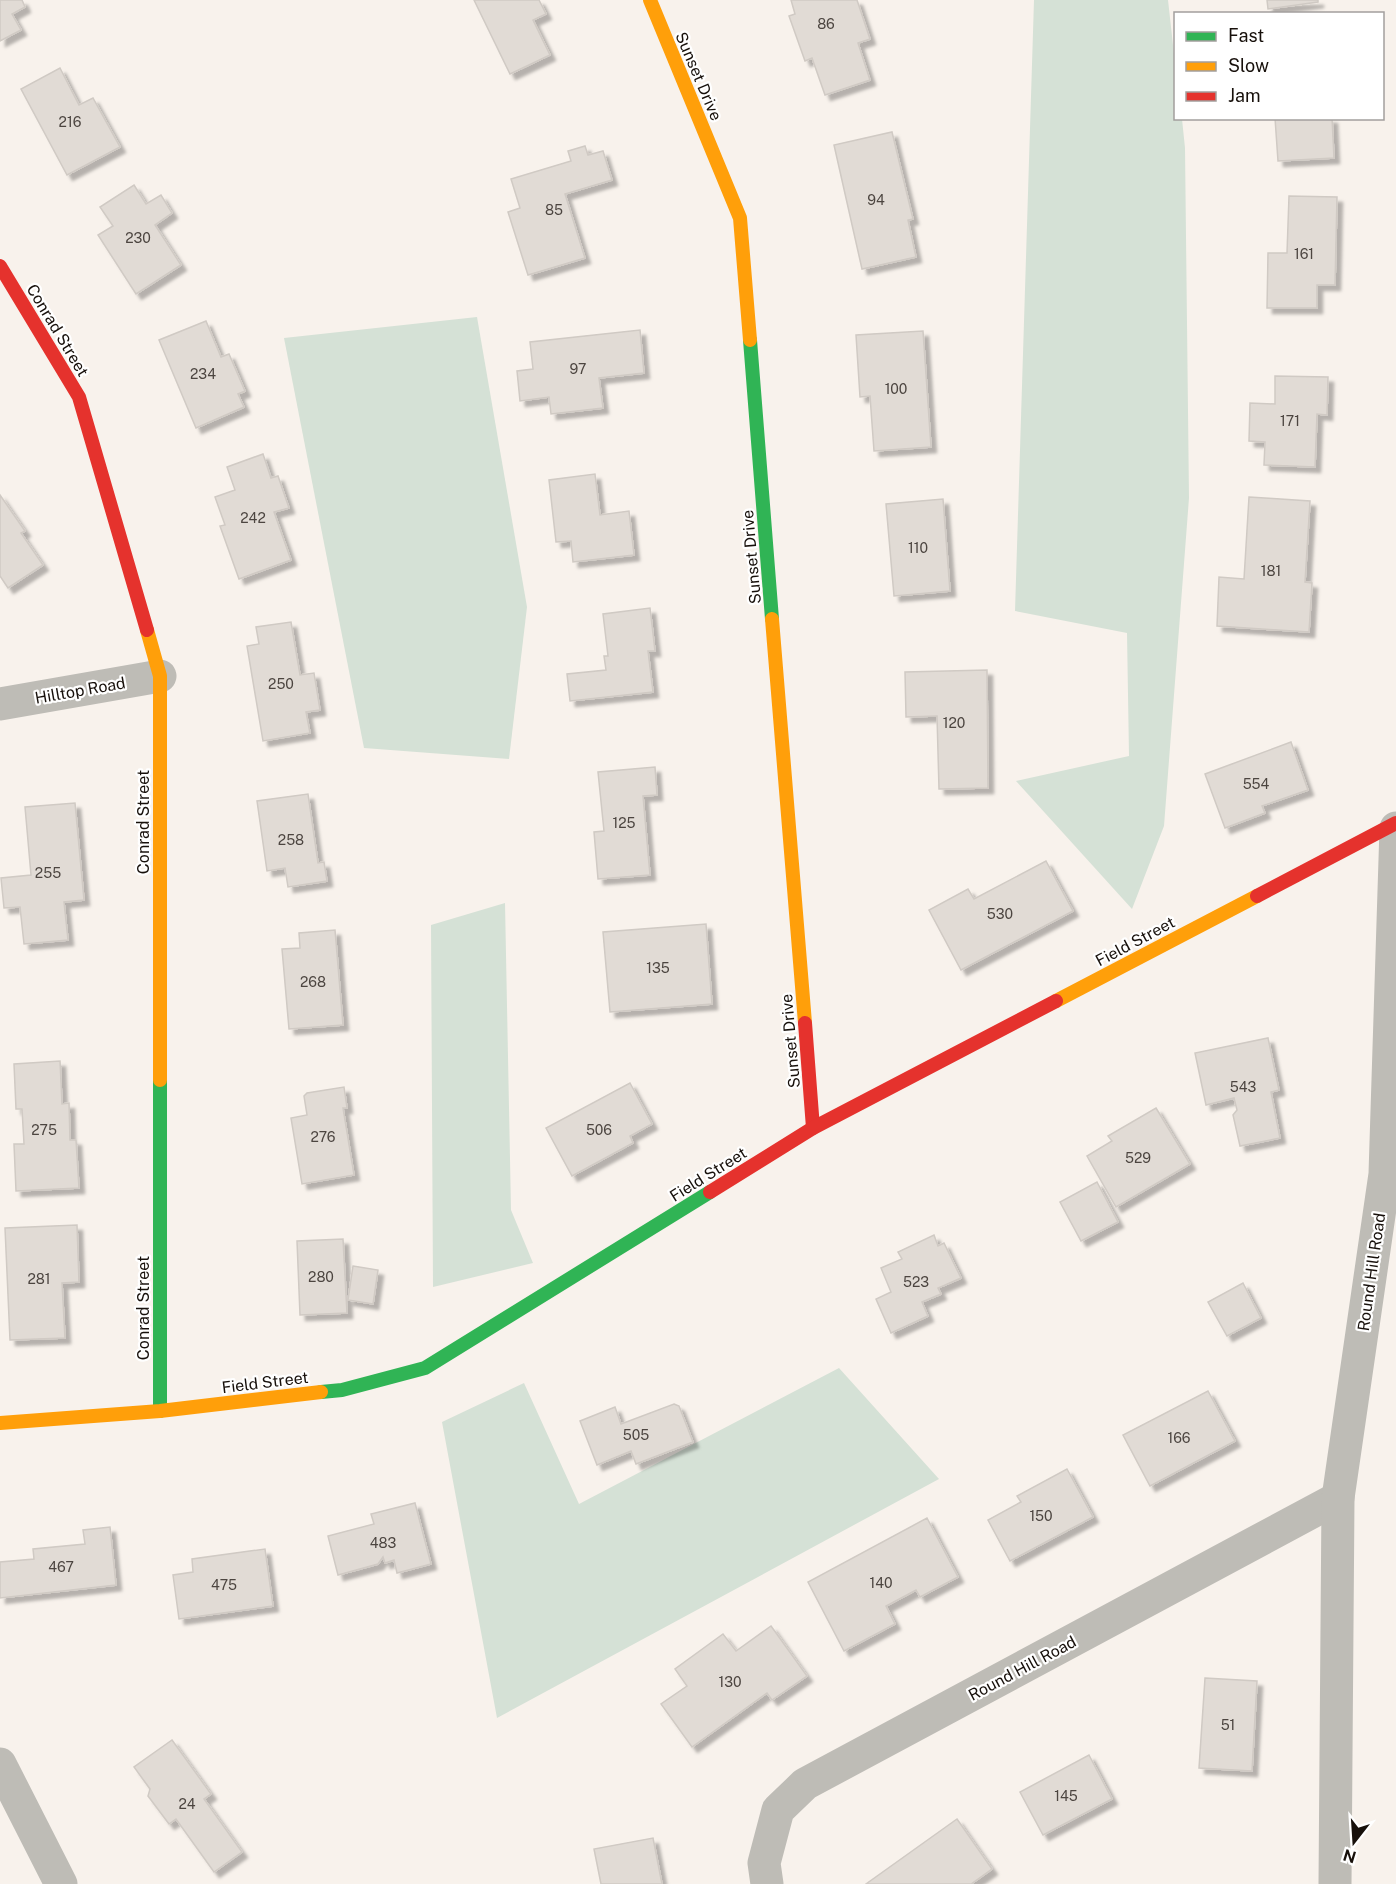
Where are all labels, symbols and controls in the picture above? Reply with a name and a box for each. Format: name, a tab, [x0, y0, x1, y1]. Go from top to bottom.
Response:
legend	[1174, 12, 1384, 120]
house number: 86	[817, 16, 835, 32]
text: Fast	[1228, 25, 1264, 46]
street label: Sunset Drive	[671, 29, 726, 123]
text: Slow	[1228, 55, 1269, 76]
text: Jam	[1228, 85, 1261, 106]
house number: 216	[59, 114, 82, 130]
house number: 94	[867, 192, 885, 208]
house number: 85	[545, 202, 563, 218]
house number: 230	[125, 230, 151, 246]
house number: 161	[1294, 246, 1314, 262]
street label: Conrad Street	[23, 281, 93, 380]
house number: 97	[570, 361, 586, 377]
house number: 234	[190, 366, 216, 382]
house number: 100	[885, 381, 907, 397]
house number: 171	[1280, 413, 1300, 429]
street label: Sunset Drive	[738, 509, 765, 605]
house number: 242	[240, 510, 266, 526]
house number: 110	[908, 540, 928, 556]
house number: 181	[1261, 563, 1281, 579]
street label: Hilltop Road	[33, 673, 127, 708]
house number: 250	[268, 676, 294, 692]
house number: 120	[943, 715, 965, 731]
street label: Conrad Street	[134, 770, 153, 874]
house number: 554	[1243, 776, 1270, 792]
house number: 125	[612, 815, 636, 831]
house number: 258	[278, 832, 304, 848]
house number: 255	[35, 865, 61, 881]
house number: 530	[987, 906, 1013, 922]
street label: Field Street	[1092, 913, 1178, 970]
house number: 135	[646, 960, 670, 976]
house number: 268	[300, 974, 326, 990]
street label: Sunset Drive	[777, 993, 804, 1089]
house number: 543	[1230, 1079, 1256, 1095]
house number: 275	[31, 1122, 57, 1138]
house number: 506	[586, 1122, 612, 1138]
house number: 276	[310, 1129, 336, 1145]
street label: Field Street	[666, 1143, 750, 1206]
house number: 529	[1125, 1150, 1151, 1166]
street label: Round Hill Road	[1354, 1212, 1389, 1332]
street label: Conrad Street	[134, 1256, 153, 1360]
house number: 280	[308, 1269, 334, 1285]
house number: 281	[27, 1271, 51, 1287]
house number: 523	[903, 1274, 929, 1290]
street label: Field Street	[221, 1368, 309, 1397]
house number: 505	[623, 1427, 649, 1443]
house number: 166	[1167, 1430, 1191, 1446]
house number: 150	[1029, 1508, 1053, 1524]
house number: 483	[370, 1535, 396, 1551]
house number: 467	[48, 1559, 74, 1575]
house number: 140	[869, 1575, 893, 1591]
house number: 475	[211, 1577, 237, 1593]
street label: Round Hill Road	[965, 1632, 1079, 1705]
house number: 130	[719, 1674, 742, 1690]
house number: 51	[1221, 1717, 1235, 1733]
house number: 145	[1054, 1788, 1078, 1804]
house number: 24	[178, 1796, 196, 1812]
north arrow	[1324, 1812, 1384, 1872]
text: N	[1341, 1845, 1359, 1867]

